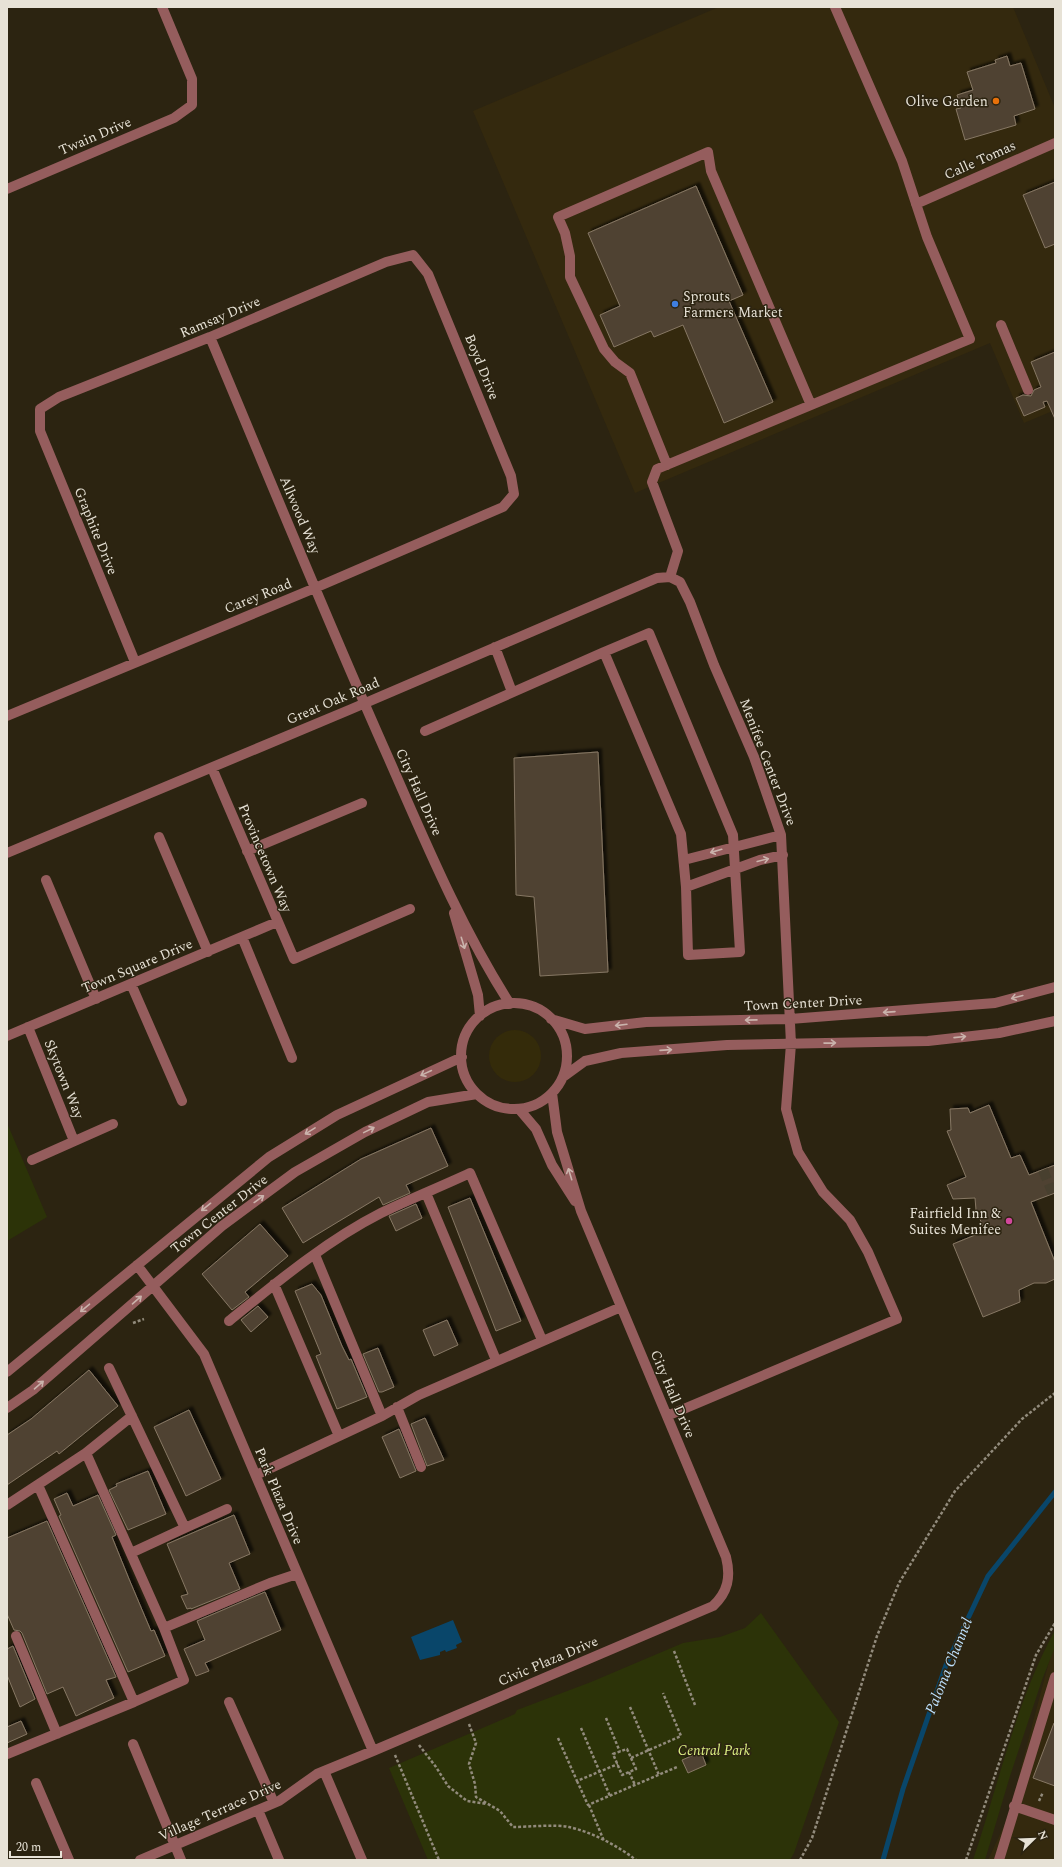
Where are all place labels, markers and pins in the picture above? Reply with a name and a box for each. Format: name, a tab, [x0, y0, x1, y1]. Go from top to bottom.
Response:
place label: Olive Garden	[905, 91, 988, 112]
marker: Olive Garden	[991, 96, 1001, 106]
place label: Sprouts Farmers Market	[683, 286, 783, 323]
marker: Sprouts Farmers Market	[670, 299, 680, 309]
place label: Fairfield Inn & Suites Menifee	[909, 1203, 1001, 1240]
marker: Fairfield Inn & Suites Menifee	[1004, 1216, 1014, 1226]

